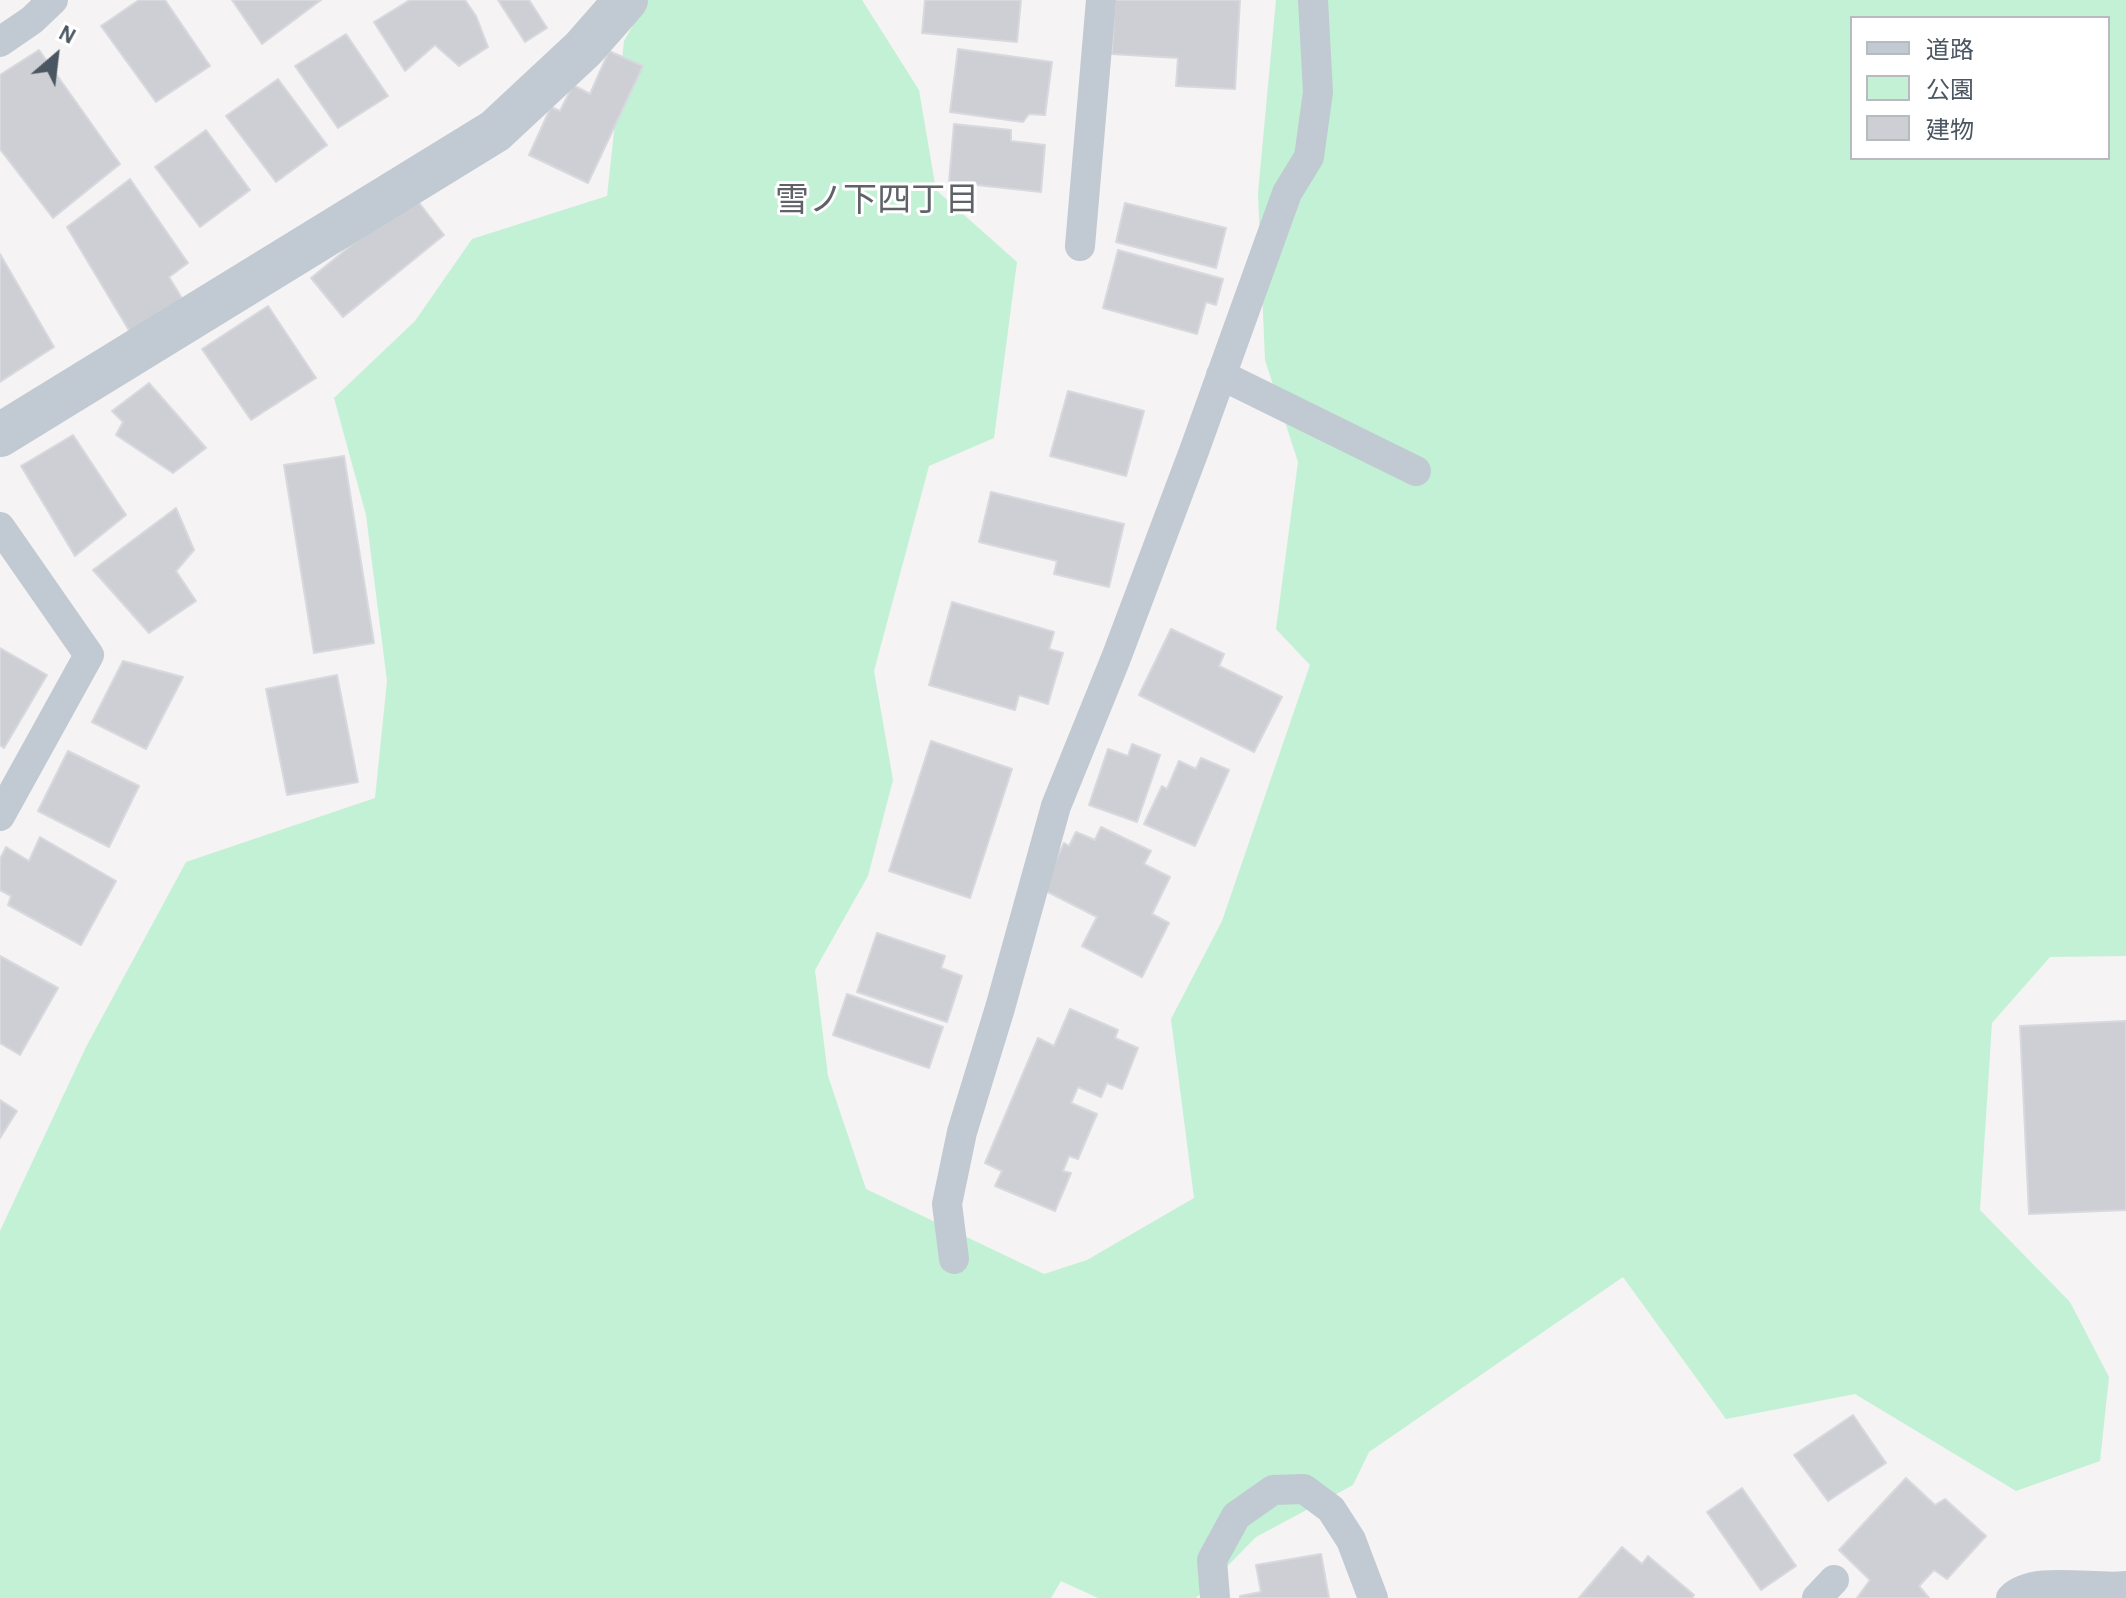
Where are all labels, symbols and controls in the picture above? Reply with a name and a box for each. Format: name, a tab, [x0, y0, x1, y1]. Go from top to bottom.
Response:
north arrow	[16, 16, 96, 96]
legend	[1850, 16, 2110, 160]
text: N	[55, 22, 79, 48]
text: 道路	[1926, 39, 1974, 63]
text: 公園	[1926, 79, 1974, 103]
text: 建物	[1926, 119, 1974, 143]
district label: 雪ノ下四丁目	[775, 181, 979, 221]

